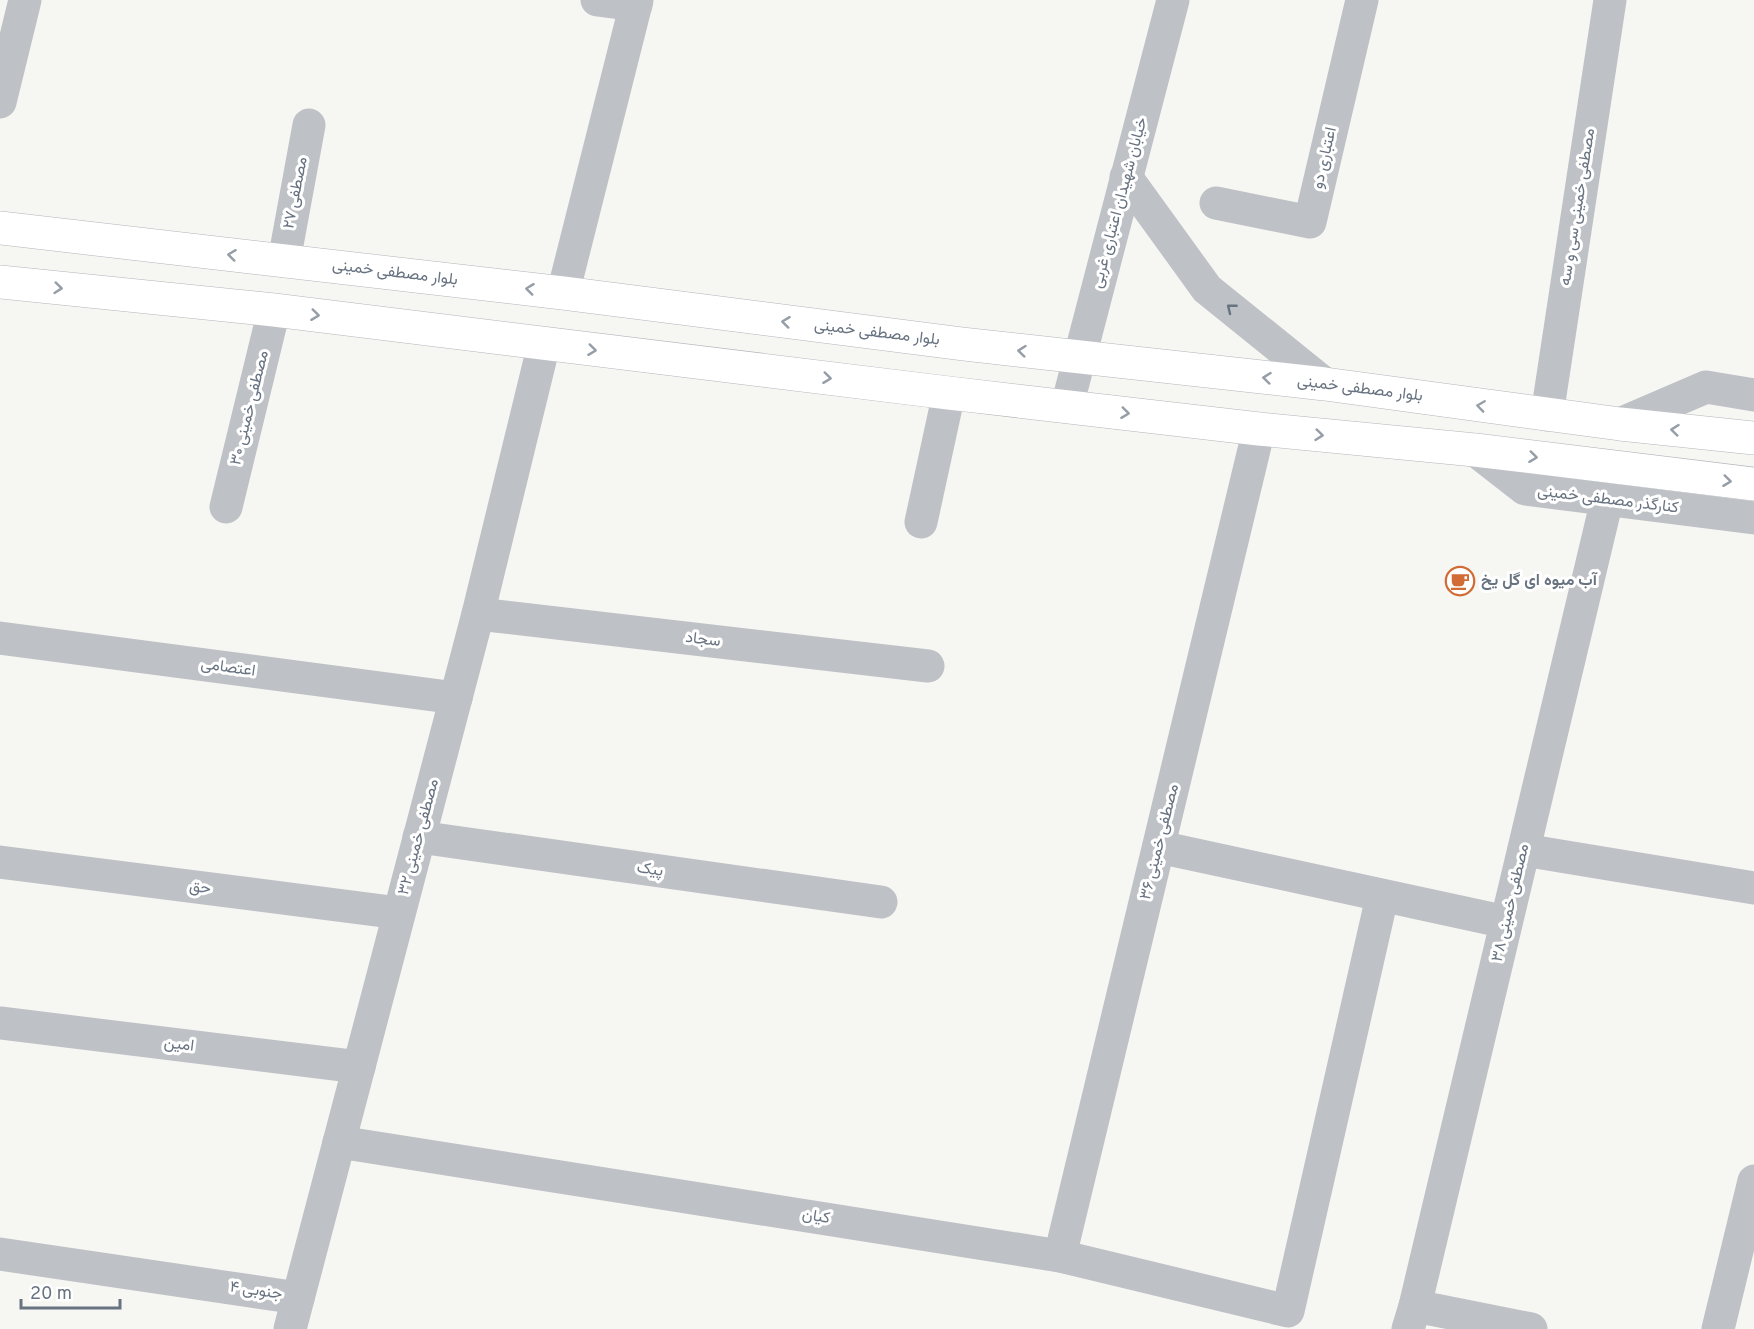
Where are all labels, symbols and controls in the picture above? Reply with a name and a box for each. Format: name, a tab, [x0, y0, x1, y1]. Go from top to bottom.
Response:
street label: خیابان شهیدان اعتباری غربی	[1088, 115, 1153, 291]
street label: اعتباری دو	[1308, 125, 1342, 191]
street label: مصطفی خمینی سی و سه	[1556, 127, 1600, 287]
street label: مصطفی ۲۷	[279, 155, 313, 231]
one-way arrow	[228, 249, 237, 261]
street label: بلوار مصطفی خمینی	[331, 255, 459, 291]
one-way arrow	[54, 281, 63, 294]
one-way arrow	[526, 283, 535, 296]
one-way arrow	[1226, 304, 1237, 315]
one-way arrow	[310, 309, 319, 321]
street label: بلوار مصطفی خمینی	[813, 315, 941, 351]
one-way arrow	[782, 316, 791, 328]
one-way arrow	[587, 343, 596, 356]
one-way arrow	[1017, 345, 1026, 357]
street label: مصطفی خمینی ۳۰	[226, 348, 274, 468]
street label: بلوار مصطفی خمینی	[1296, 371, 1424, 407]
one-way arrow	[822, 372, 831, 384]
one-way arrow	[1263, 372, 1272, 384]
one-way arrow	[1477, 400, 1486, 412]
one-way arrow	[1120, 406, 1129, 419]
one-way arrow	[1670, 424, 1679, 437]
one-way arrow	[1314, 428, 1323, 441]
one-way arrow	[1529, 451, 1538, 463]
one-way arrow	[1722, 474, 1732, 487]
street label: کنارگذر مصطفی خمینی	[1536, 481, 1680, 519]
cafe icon: آب میوه ای گل یخ	[1444, 565, 1476, 597]
place label: آب میوه ای گل یخ	[1481, 571, 1599, 591]
street label: سجاد	[684, 628, 722, 652]
street label: اعتصامی	[199, 654, 257, 682]
street label: مصطفی خمینی ۳۲	[394, 777, 444, 897]
street label: مصطفی خمینی ۳۶	[1136, 782, 1184, 902]
street label: مصطفی خمینی ۳۸	[1488, 842, 1534, 964]
street label: پیک	[636, 858, 664, 882]
street label: حق	[188, 877, 212, 899]
street label: امین	[163, 1033, 195, 1057]
street label: کیان	[801, 1205, 831, 1229]
scale bar	[21, 1272, 120, 1310]
street label: ۴ جنوبی	[229, 1277, 284, 1305]
text: 20 m	[30, 1283, 72, 1306]

